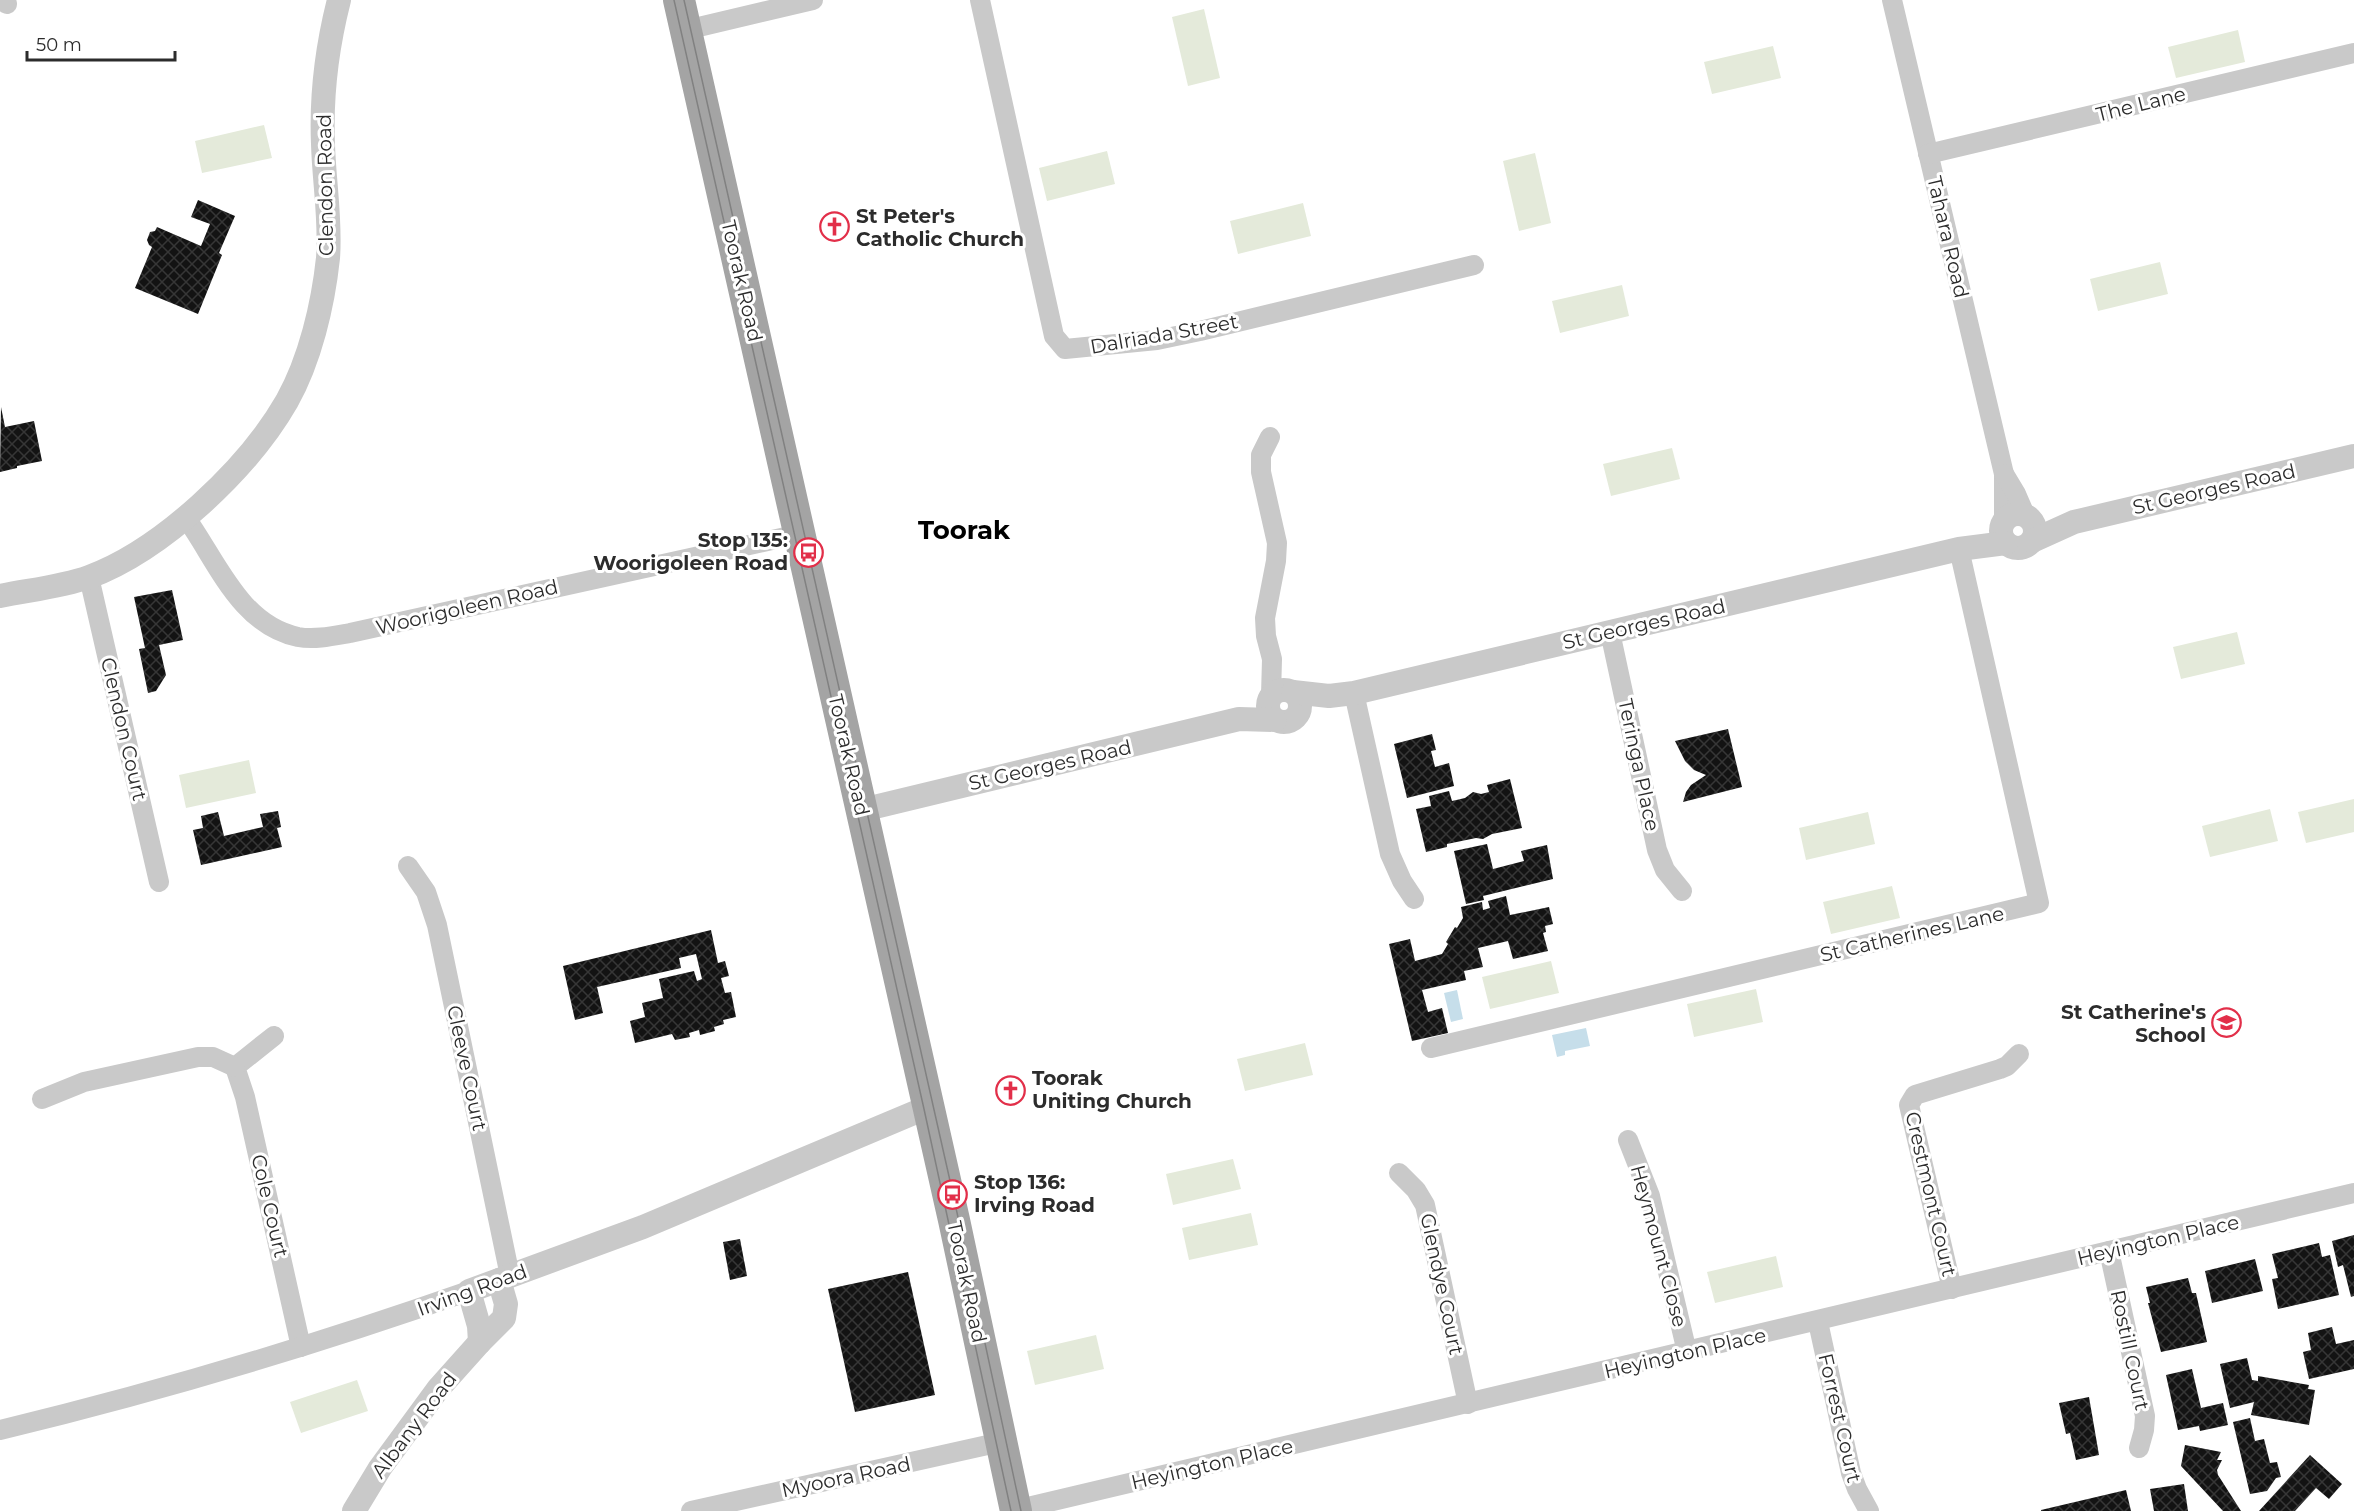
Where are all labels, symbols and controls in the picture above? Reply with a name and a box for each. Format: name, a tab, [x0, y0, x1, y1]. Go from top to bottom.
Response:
scale bar	[27, 24, 176, 62]
text: 50 m	[36, 34, 82, 56]
street label: The Lane	[2094, 81, 2188, 127]
street label: Clendon Road	[312, 114, 338, 256]
street label: Tahara Road	[1922, 174, 1974, 300]
place label: St Peter's Catholic Church	[856, 204, 1024, 251]
church icon: St Peter's Catholic Church	[819, 211, 851, 243]
street label: Toorak Road	[716, 218, 768, 344]
street label: Dalriada Street	[1088, 309, 1240, 359]
street label: St Georges Road	[2130, 459, 2298, 519]
district label: Toorak	[918, 514, 1011, 546]
place label: Stop 135: Woorigoleen Road	[593, 528, 788, 575]
bus stop icon: Stop 135: Woorigoleen Road	[793, 536, 825, 568]
street label: Woorigoleen Road	[374, 574, 560, 640]
street label: St Georges Road	[1560, 594, 1728, 654]
street label: Clendon Court	[96, 655, 152, 803]
street label: Toorak Road	[823, 692, 875, 818]
street label: Teringa Place	[1613, 697, 1665, 833]
street label: St Georges Road	[966, 735, 1134, 795]
street label: St Catherines Lane	[1818, 901, 2006, 967]
place label: St Catherine's School	[2061, 1000, 2206, 1047]
street label: Cleeve Court	[442, 1003, 492, 1133]
school or university icon: St Catherine's School	[2211, 1007, 2243, 1039]
place label: Toorak Uniting Church	[1032, 1066, 1192, 1113]
church icon: Toorak Uniting Church	[995, 1074, 1027, 1106]
street label: Crestmont Court	[1900, 1109, 1962, 1279]
street label: Cole Court	[246, 1152, 294, 1260]
street label: Heymount Close	[1626, 1162, 1692, 1330]
place label: Stop 136: Irving Road	[974, 1170, 1095, 1217]
bus stop icon: Stop 136: Irving Road	[937, 1178, 969, 1210]
street label: Heyington Place	[2075, 1210, 2241, 1270]
street label: Glendye Court	[1415, 1211, 1469, 1357]
street label: Toorak Road	[942, 1219, 992, 1345]
street label: Irving Road	[414, 1259, 530, 1321]
street label: Rostill Court	[2106, 1288, 2154, 1412]
street label: Heyington Place	[1602, 1323, 1768, 1383]
street label: Forrest Court	[1813, 1351, 1867, 1485]
street label: Albany Road	[366, 1367, 462, 1483]
street label: Heyington Place	[1129, 1434, 1295, 1494]
street label: Myoora Road	[779, 1452, 913, 1502]

